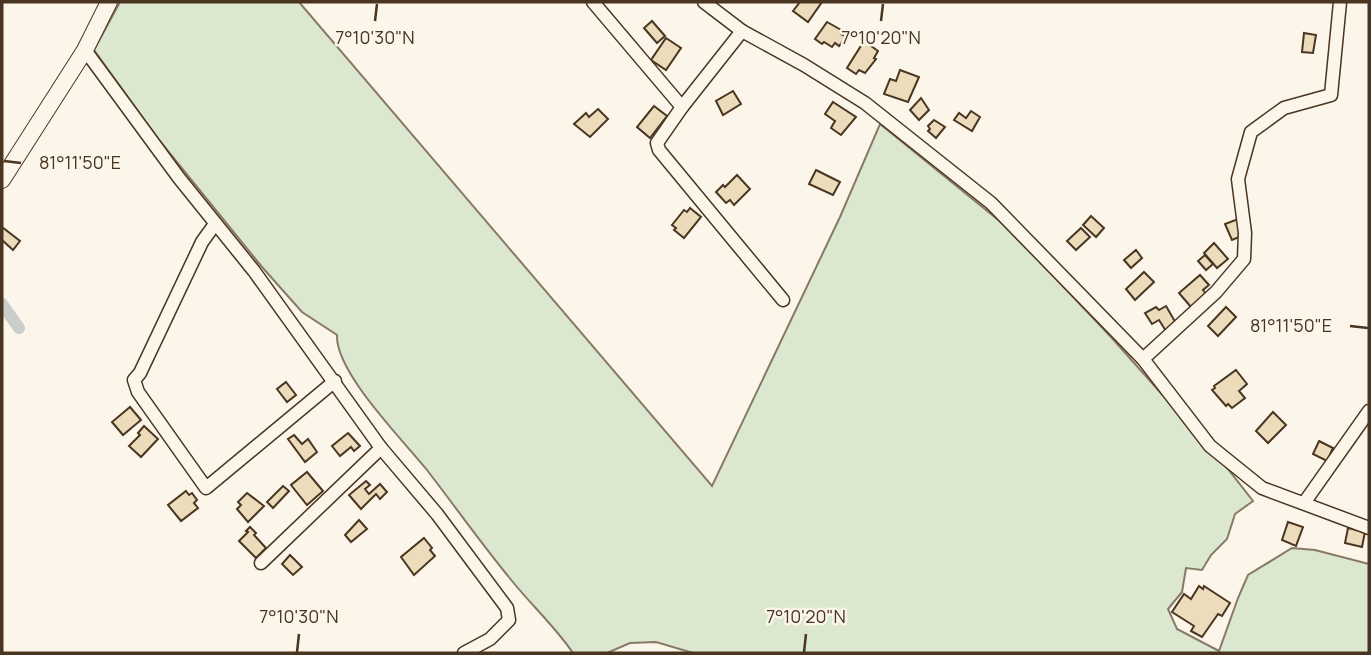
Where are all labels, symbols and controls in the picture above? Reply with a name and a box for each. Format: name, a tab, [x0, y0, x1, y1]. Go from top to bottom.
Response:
text: 7°10'30"N	[335, 25, 415, 49]
text: 7°10'20"N	[841, 25, 921, 49]
text: 81°11'50"E	[39, 150, 121, 174]
text: 81°11'50"E	[1250, 313, 1332, 337]
text: 7°10'30"N	[259, 604, 339, 628]
text: 7°10'20"N	[766, 604, 846, 628]

